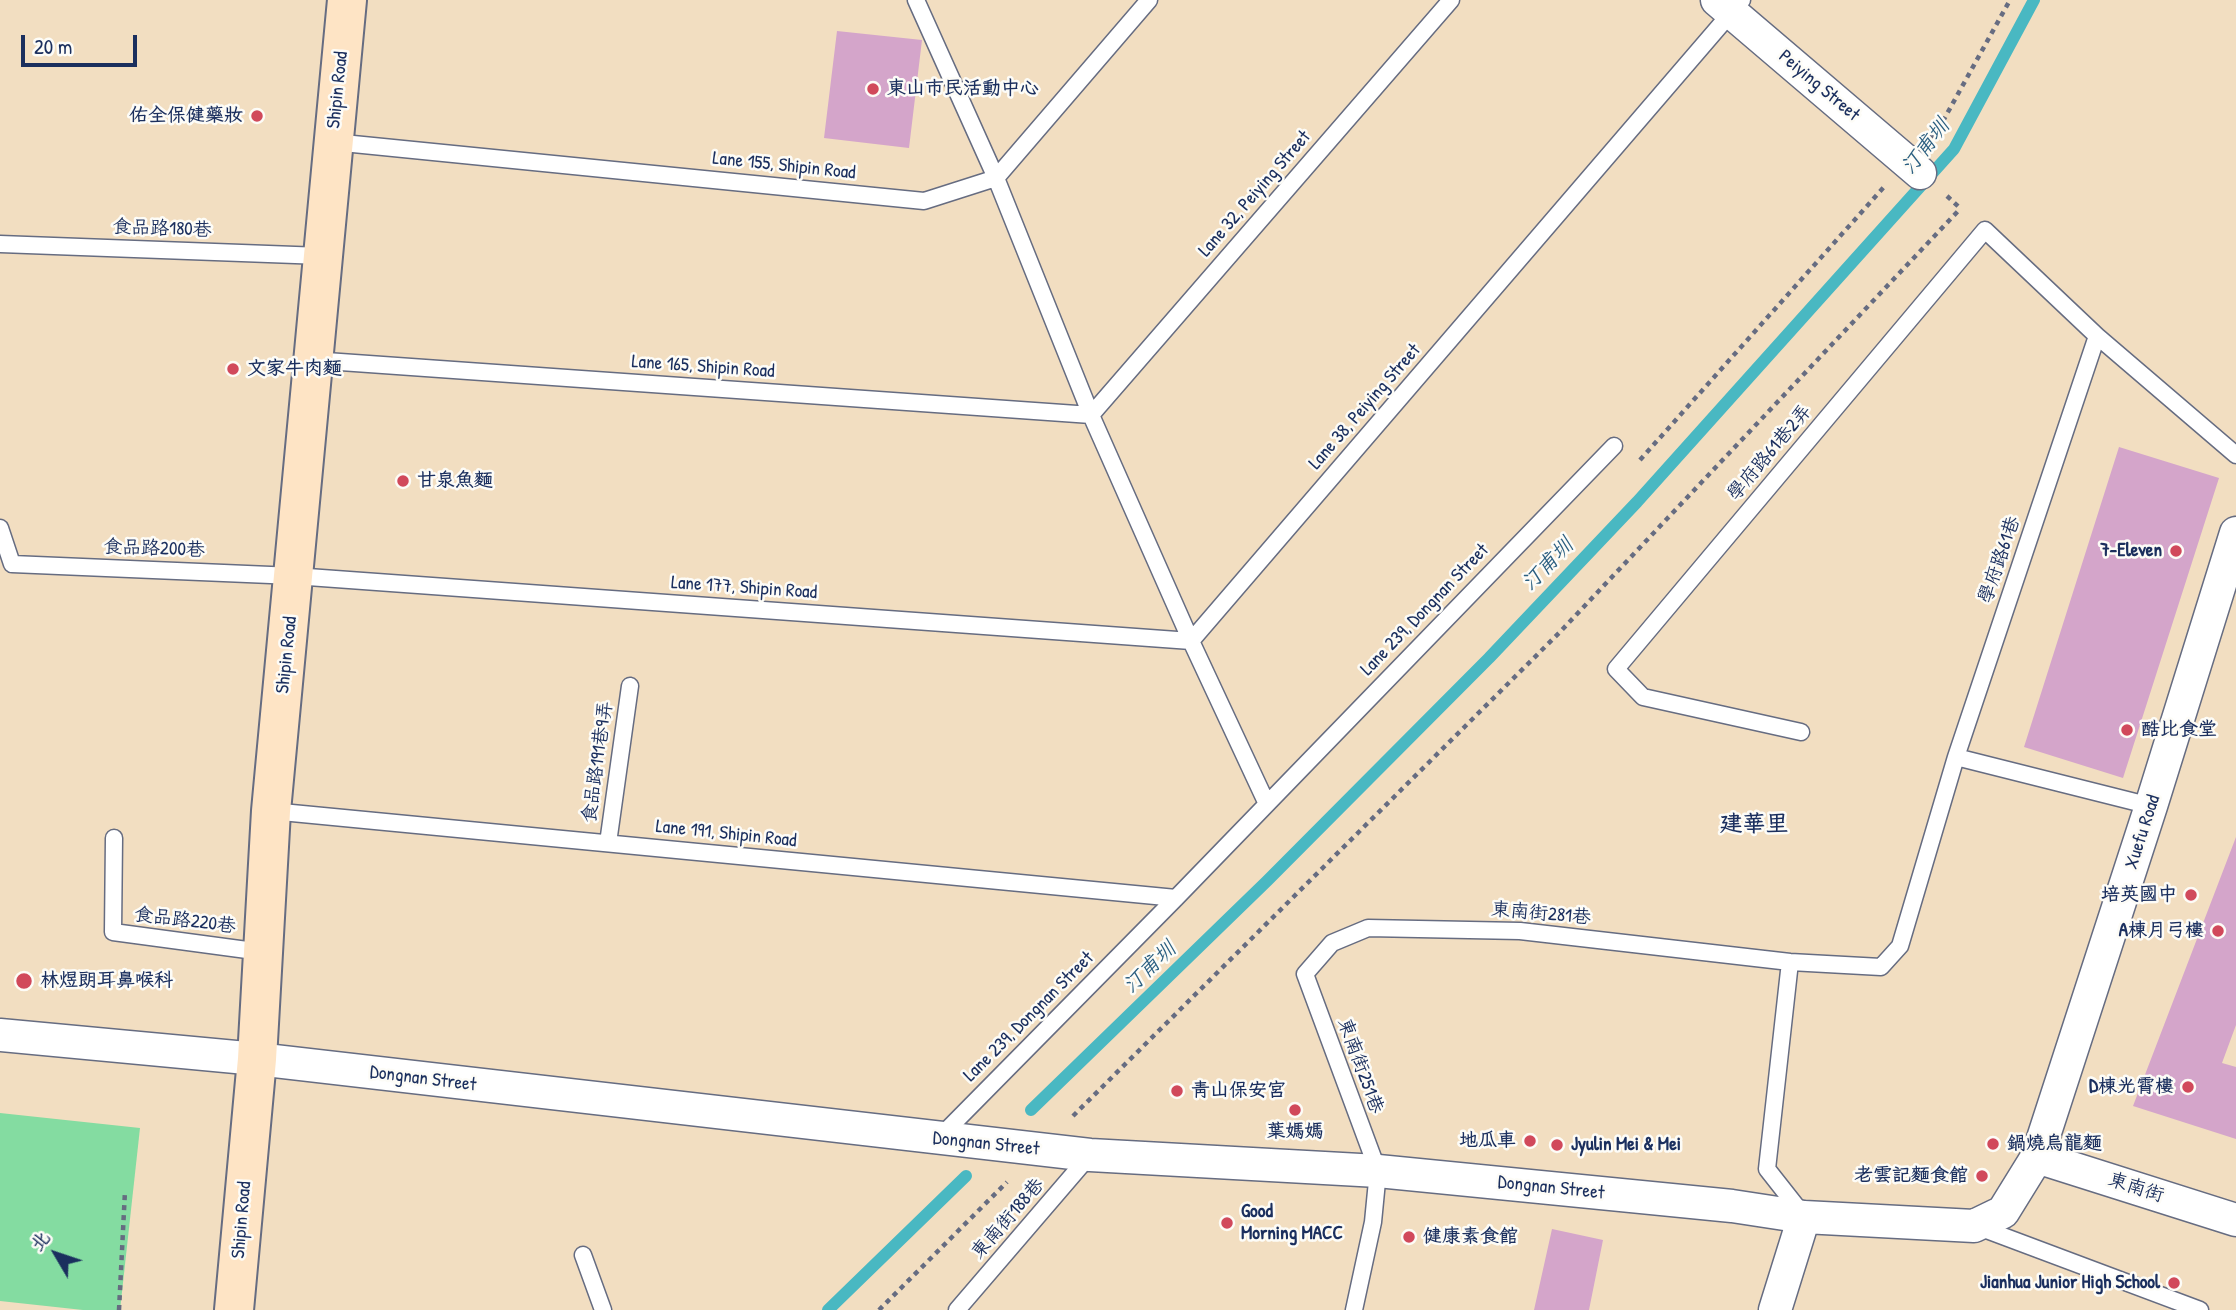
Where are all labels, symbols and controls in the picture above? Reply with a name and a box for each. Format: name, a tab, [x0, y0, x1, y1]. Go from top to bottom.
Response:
scale bar	[24, 21, 140, 65]
text: 20 m	[34, 32, 72, 61]
street label: Peiying Street	[1774, 45, 1864, 127]
street label: Shipin Road	[323, 50, 353, 130]
place label: 東山市民活動中心	[887, 78, 1039, 100]
marker: 東山市民活動中心	[865, 81, 881, 97]
place label: 佑全保健藥妝	[129, 105, 243, 127]
marker: 佑全保健藥妝	[249, 108, 265, 124]
water label: 汀甫圳	[1897, 114, 1955, 180]
street label: Lane 32, Peiying Street	[1194, 126, 1316, 262]
street label: Lane 155, Shipin Road	[711, 147, 857, 185]
street label: 食品路180巷	[112, 216, 212, 242]
street label: Lane 38, Peiying Street	[1304, 340, 1426, 474]
street label: Lane 165, Shipin Road	[631, 351, 775, 383]
place label: 文家牛肉麵	[247, 358, 342, 380]
marker: 文家牛肉麵	[225, 361, 241, 377]
street label: 學府路61巷2弄	[1723, 400, 1817, 506]
place label: 甘泉魚麵	[417, 470, 493, 492]
marker: 甘泉魚麵	[395, 473, 411, 489]
street label: 學府路61巷	[1974, 514, 2026, 606]
water label: 汀甫圳	[1517, 534, 1579, 596]
street label: 食品路200巷	[103, 536, 205, 562]
street label: Lane 239, Dongnan Street	[1356, 539, 1494, 681]
place label: 7-Eleven	[2100, 540, 2162, 562]
marker: 7-Eleven	[2168, 543, 2184, 559]
street label: Lane 177, Shipin Road	[670, 572, 818, 604]
street label: Shipin Road	[272, 615, 302, 695]
street label: 食品路191巷9弄	[578, 700, 618, 824]
place label: 酷比食堂	[2141, 719, 2217, 741]
marker: 酷比食堂	[2119, 722, 2135, 738]
street label: Xuefu Road	[2120, 792, 2166, 872]
district label: 建華里	[1720, 811, 1788, 839]
street label: Lane 191, Shipin Road	[654, 815, 798, 853]
place label: 培英國中	[2101, 884, 2177, 906]
marker: 培英國中	[2183, 887, 2199, 903]
street label: 東南街281巷	[1490, 898, 1592, 930]
street label: 食品路220巷	[133, 903, 237, 939]
place label: A棟月弓樓	[2119, 920, 2204, 942]
marker: A棟月弓樓	[2210, 923, 2226, 939]
water label: 汀甫圳	[1119, 937, 1181, 999]
street label: Lane 239, Dongnan Street	[959, 947, 1099, 1087]
place label: 林煜朗耳鼻喉科	[40, 970, 173, 992]
marker: 林煜朗耳鼻喉科	[14, 971, 34, 991]
street label: 東南街251巷	[1332, 1015, 1388, 1117]
street label: Dongnan Street	[369, 1061, 477, 1097]
place label: D棟光霄樓	[2089, 1076, 2174, 1098]
marker: D棟光霄樓	[2180, 1079, 2196, 1095]
place label: 青山保安宮	[1191, 1080, 1286, 1102]
marker: 青山保安宮	[1169, 1083, 1185, 1099]
marker: 葉媽媽	[1287, 1102, 1303, 1118]
place label: 葉媽媽	[1267, 1121, 1323, 1143]
street label: Dongnan Street	[932, 1127, 1040, 1161]
place label: 地瓜車	[1459, 1130, 1516, 1152]
marker: 地瓜車	[1522, 1133, 1538, 1149]
place label: 鍋燒烏龍麵	[2007, 1133, 2102, 1155]
place label: Jyulin Mei & Mei	[1571, 1134, 1681, 1156]
marker: 鍋燒烏龍麵	[1985, 1136, 2001, 1152]
marker: Jyulin Mei & Mei	[1549, 1137, 1565, 1153]
place label: 老雲記麵食館	[1854, 1165, 1968, 1187]
marker: 老雲記麵食館	[1974, 1168, 1990, 1184]
street label: 東南街	[2105, 1168, 2167, 1208]
street label: Dongnan Street	[1497, 1171, 1605, 1205]
street label: 東南街188巷	[967, 1174, 1049, 1264]
street label: Shipin Road	[227, 1180, 257, 1260]
place label: Good Morning MACC	[1241, 1201, 1343, 1245]
marker: Good Morning MACC	[1219, 1215, 1235, 1231]
north arrow	[21, 1219, 91, 1289]
text: 北	[24, 1225, 56, 1256]
place label: 健康素食館	[1423, 1226, 1518, 1248]
marker: 健康素食館	[1401, 1229, 1417, 1245]
place label: Jianhua Junior High School	[1980, 1272, 2160, 1294]
marker: Jianhua Junior High School	[2166, 1275, 2182, 1291]

